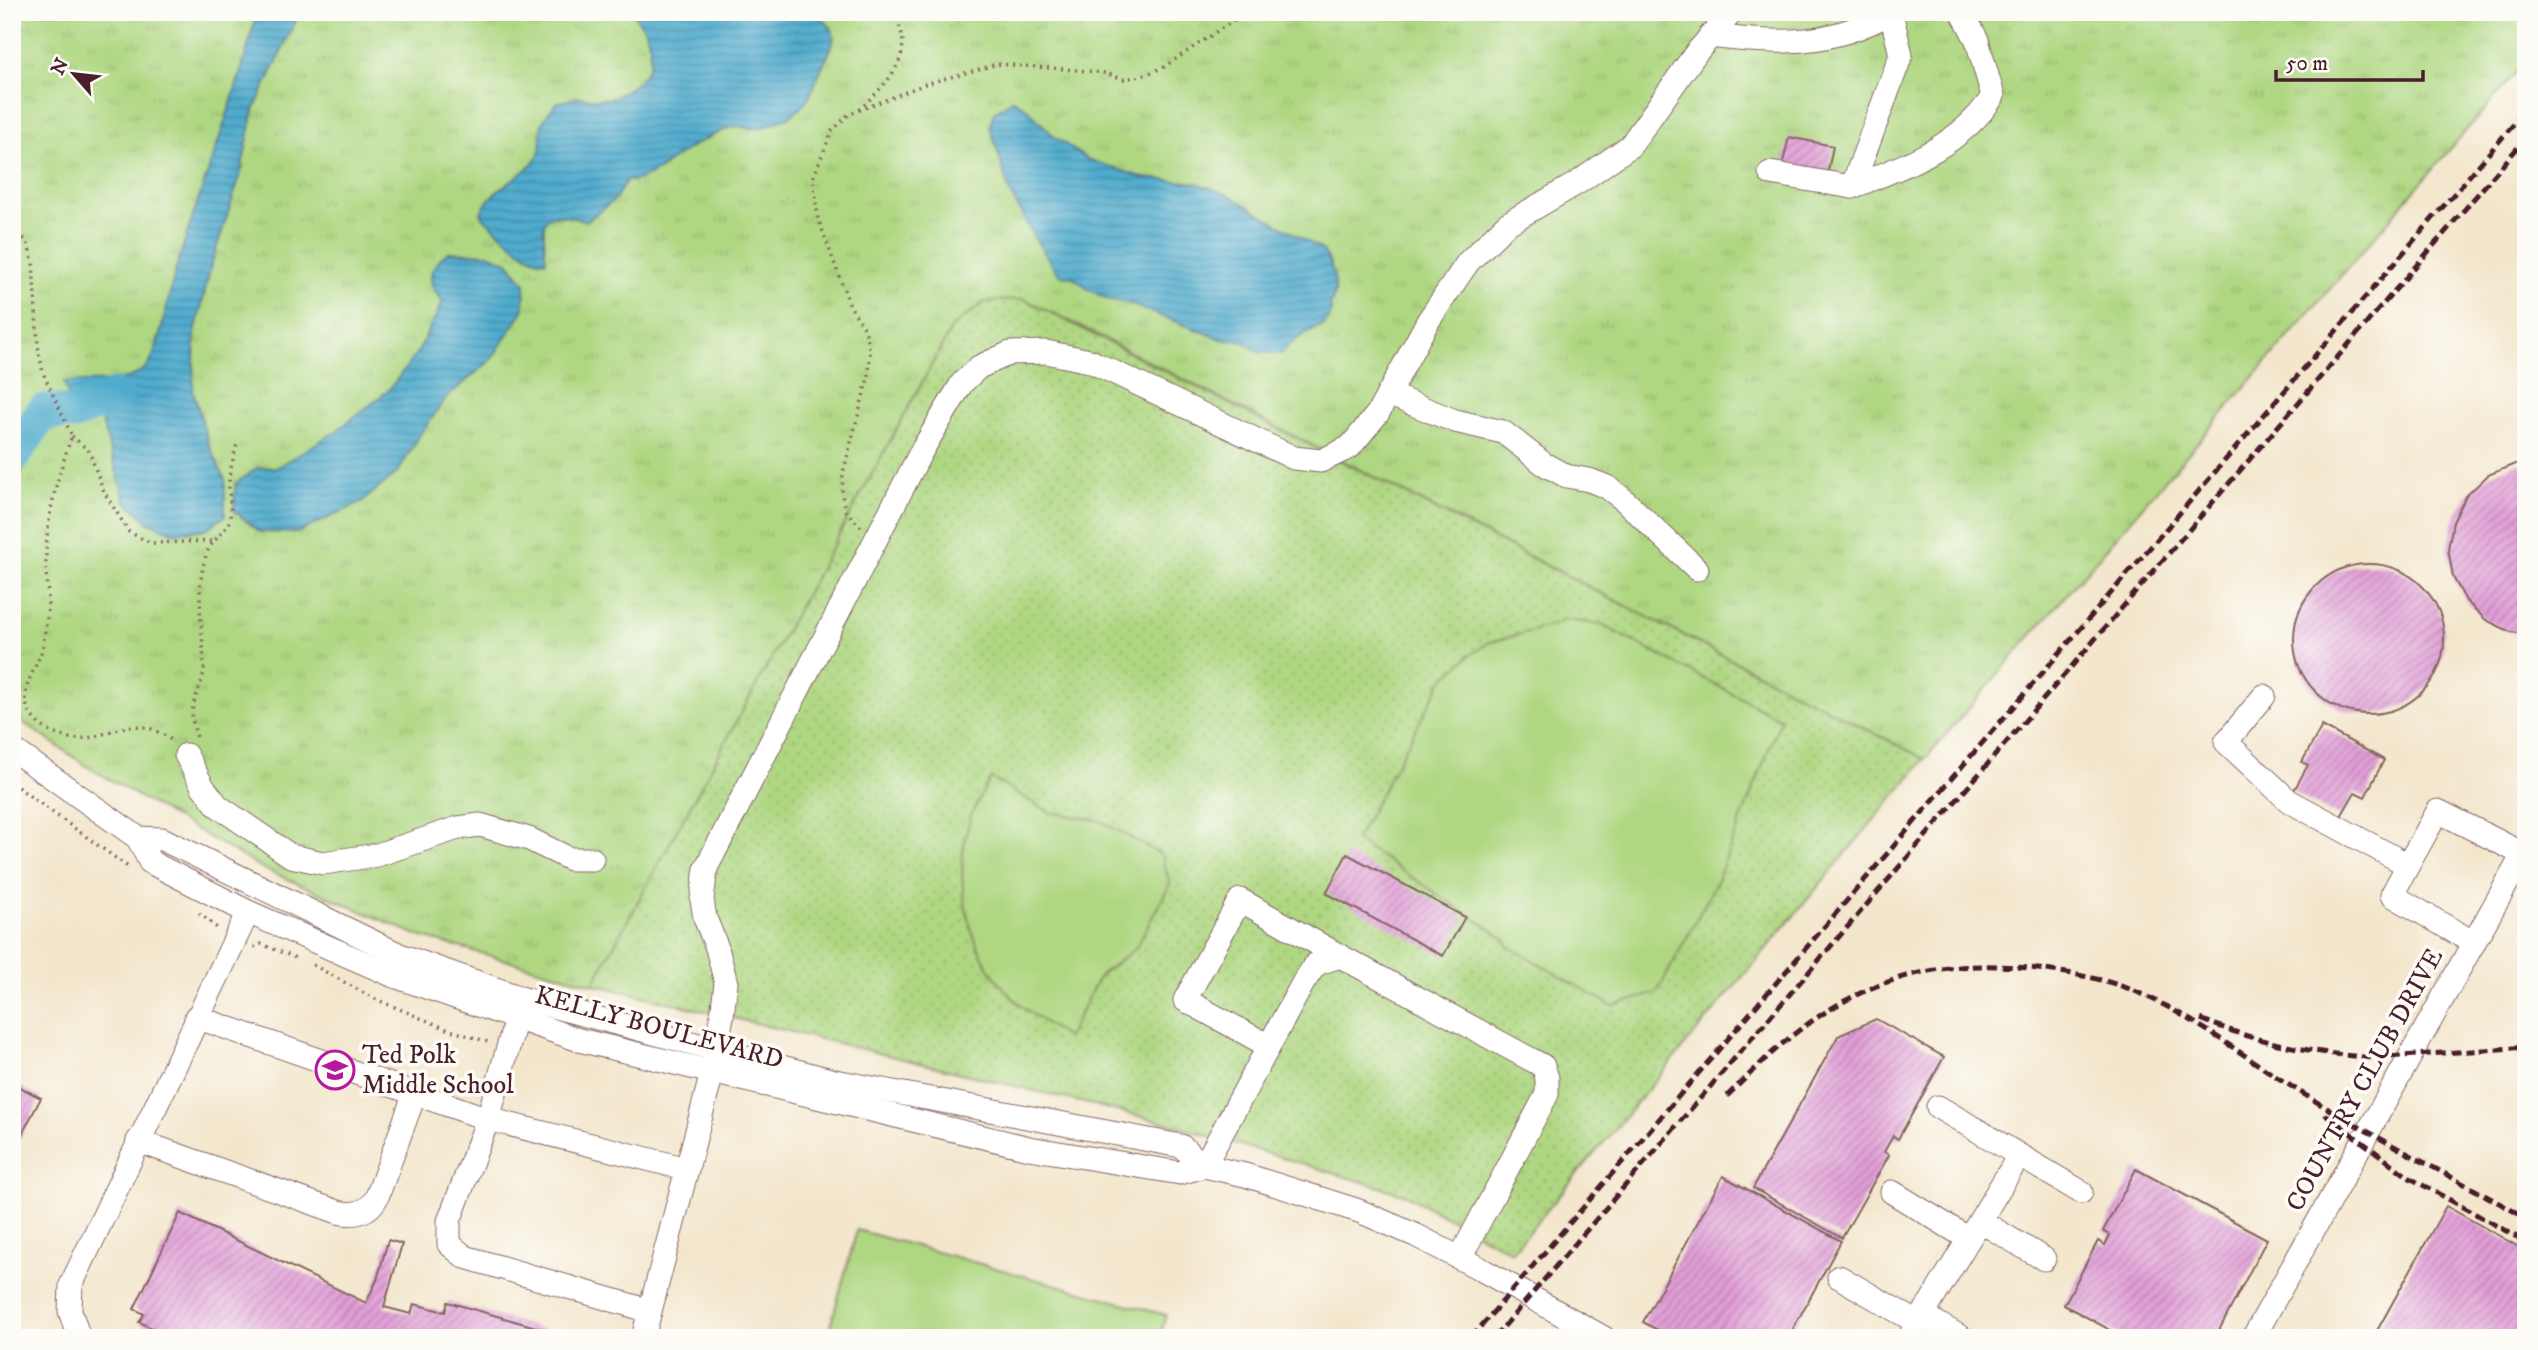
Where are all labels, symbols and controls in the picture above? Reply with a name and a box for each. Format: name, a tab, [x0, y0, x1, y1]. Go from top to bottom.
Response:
north arrow	[38, 38, 108, 108]
scale bar	[2276, 38, 2422, 82]
text: 50 m	[2286, 51, 2328, 77]
text: N	[46, 54, 74, 79]
street label: COUNTRY CLUB DRIVE	[2279, 943, 2451, 1217]
street label: KELLY BOULEVARD	[531, 979, 787, 1077]
place label: Ted Polk Middle School	[362, 1039, 514, 1102]
school or university icon: Ted Polk Middle School	[314, 1049, 356, 1091]

